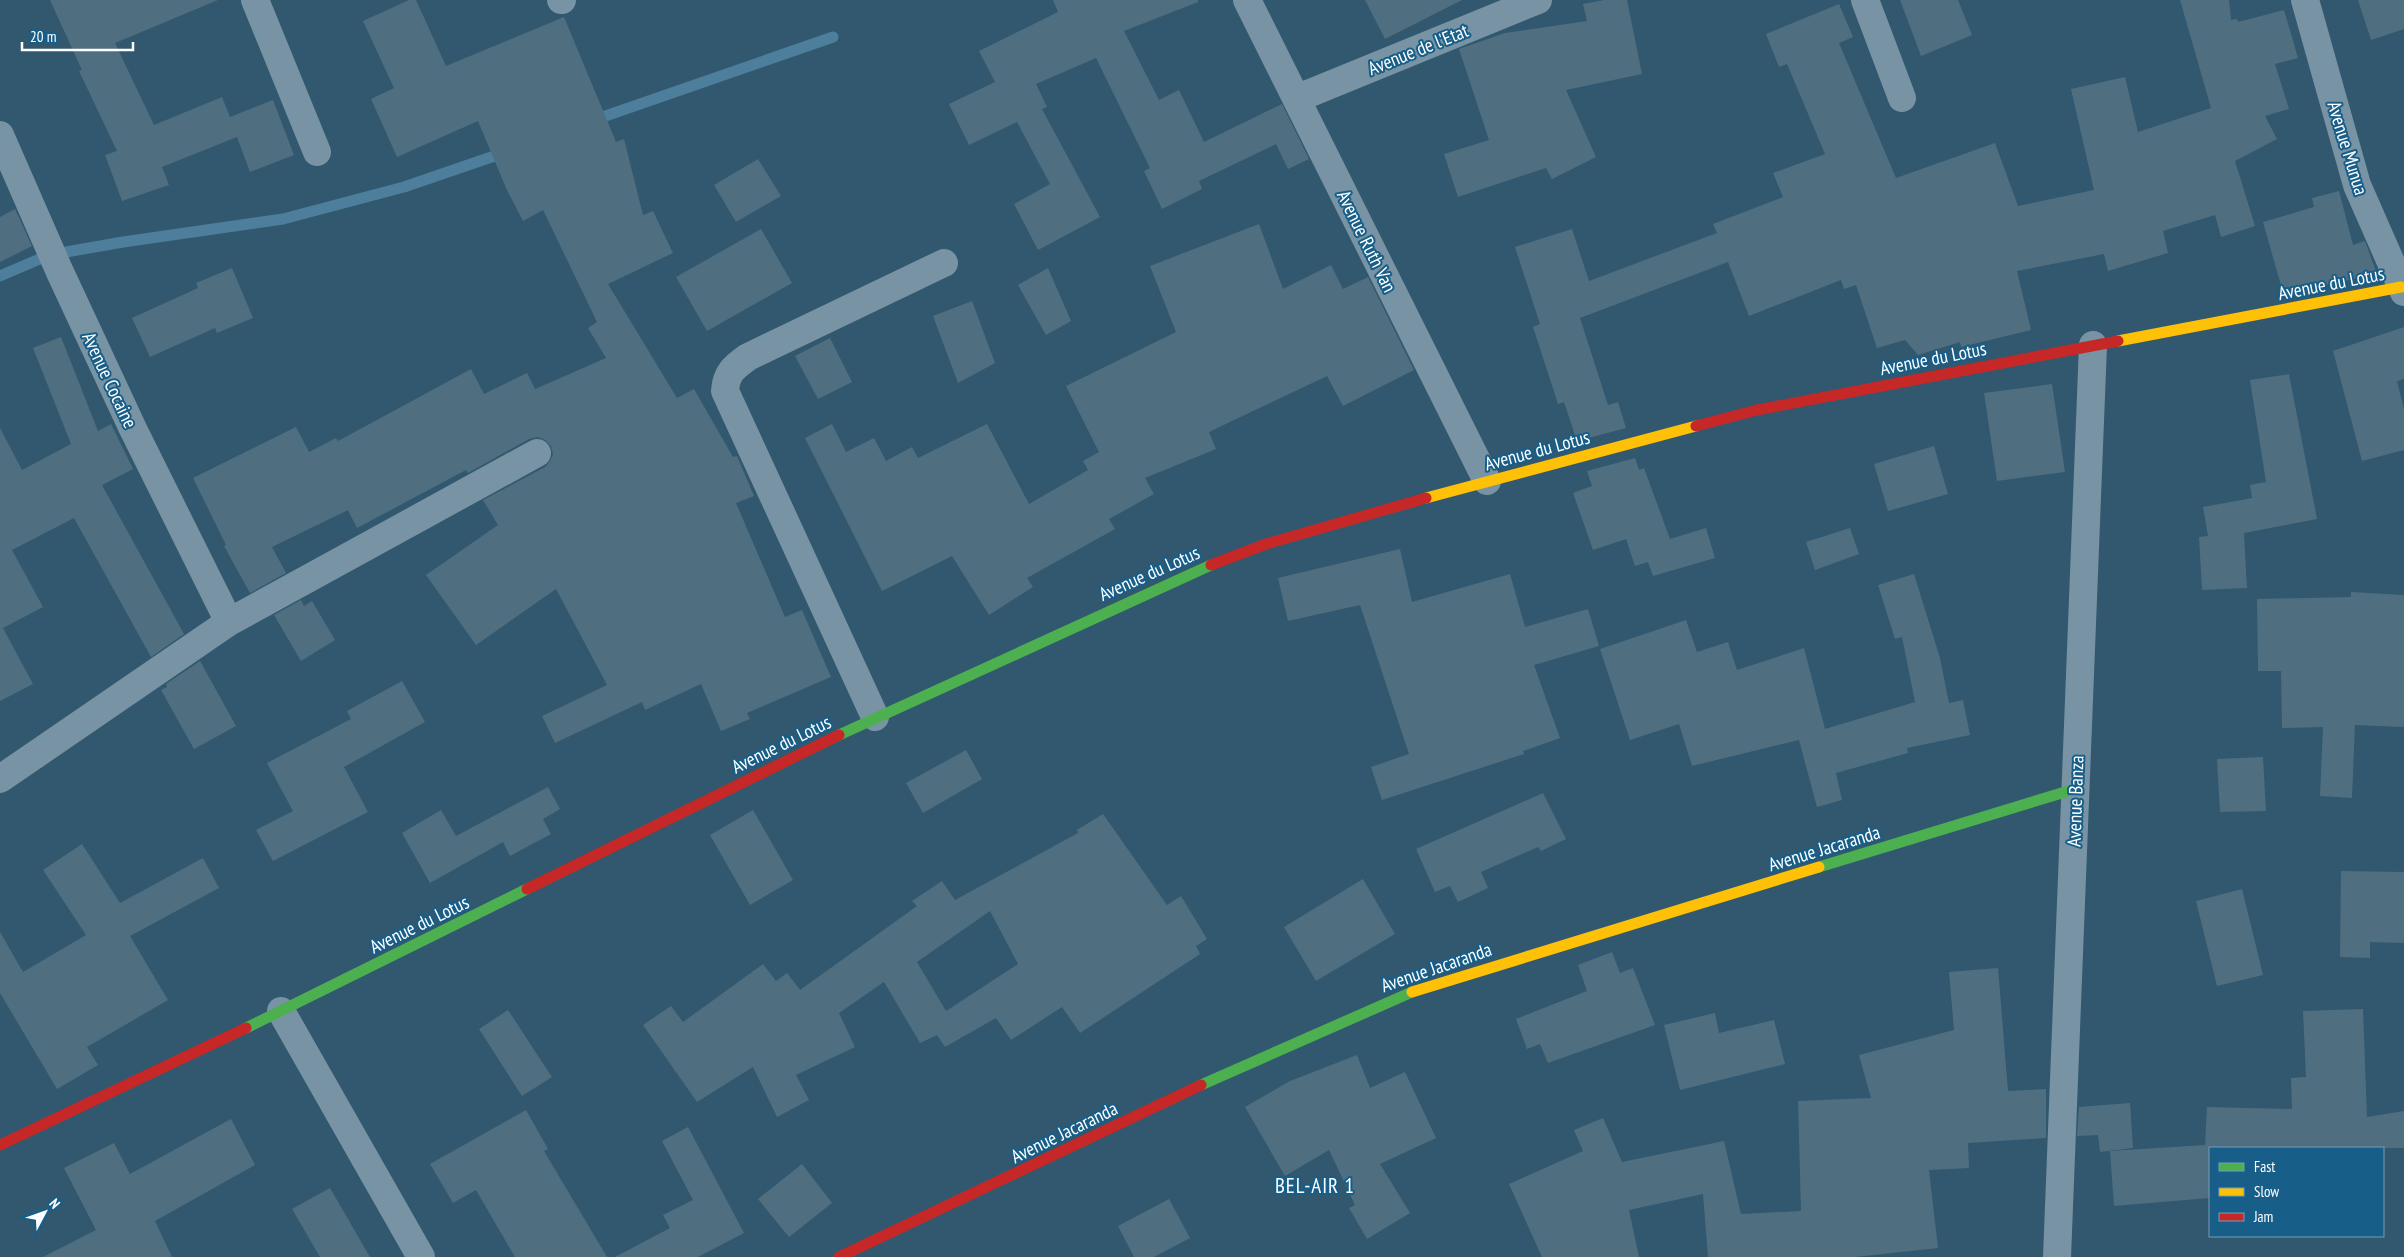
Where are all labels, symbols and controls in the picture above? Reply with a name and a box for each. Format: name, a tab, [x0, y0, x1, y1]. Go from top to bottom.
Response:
street label: Avenue de l'Etat	[1364, 18, 1472, 80]
scale bar	[22, 20, 134, 52]
text: 20 m	[30, 27, 56, 46]
street label: Avenue Munua	[2322, 98, 2374, 198]
street label: Avenue Ruth Van	[1332, 186, 1402, 296]
street label: Avenue du Lotus	[2276, 261, 2386, 305]
street label: Avenue Cocaine	[77, 328, 143, 432]
street label: Avenue du Lotus	[1878, 336, 1988, 380]
street label: Avenue du Lotus	[1482, 424, 1592, 476]
street label: Avenue du Lotus	[1095, 540, 1203, 606]
street label: Avenue du Lotus	[727, 710, 835, 778]
street label: Avenue Banza	[2061, 755, 2089, 847]
street label: Avenue Jacaranda	[1765, 820, 1883, 876]
street label: Avenue du Lotus	[365, 890, 473, 958]
street label: Avenue Jacaranda	[1377, 937, 1495, 997]
street label: Avenue Jacaranda	[1007, 1096, 1121, 1168]
legend	[2209, 1147, 2384, 1237]
text: Fast	[2254, 1157, 2275, 1176]
district label: BEL-AIR 1	[1275, 1172, 1355, 1199]
text: Slow	[2254, 1182, 2279, 1201]
north arrow	[20, 1187, 70, 1237]
text: N	[46, 1195, 64, 1212]
text: Jam	[2253, 1207, 2273, 1226]

